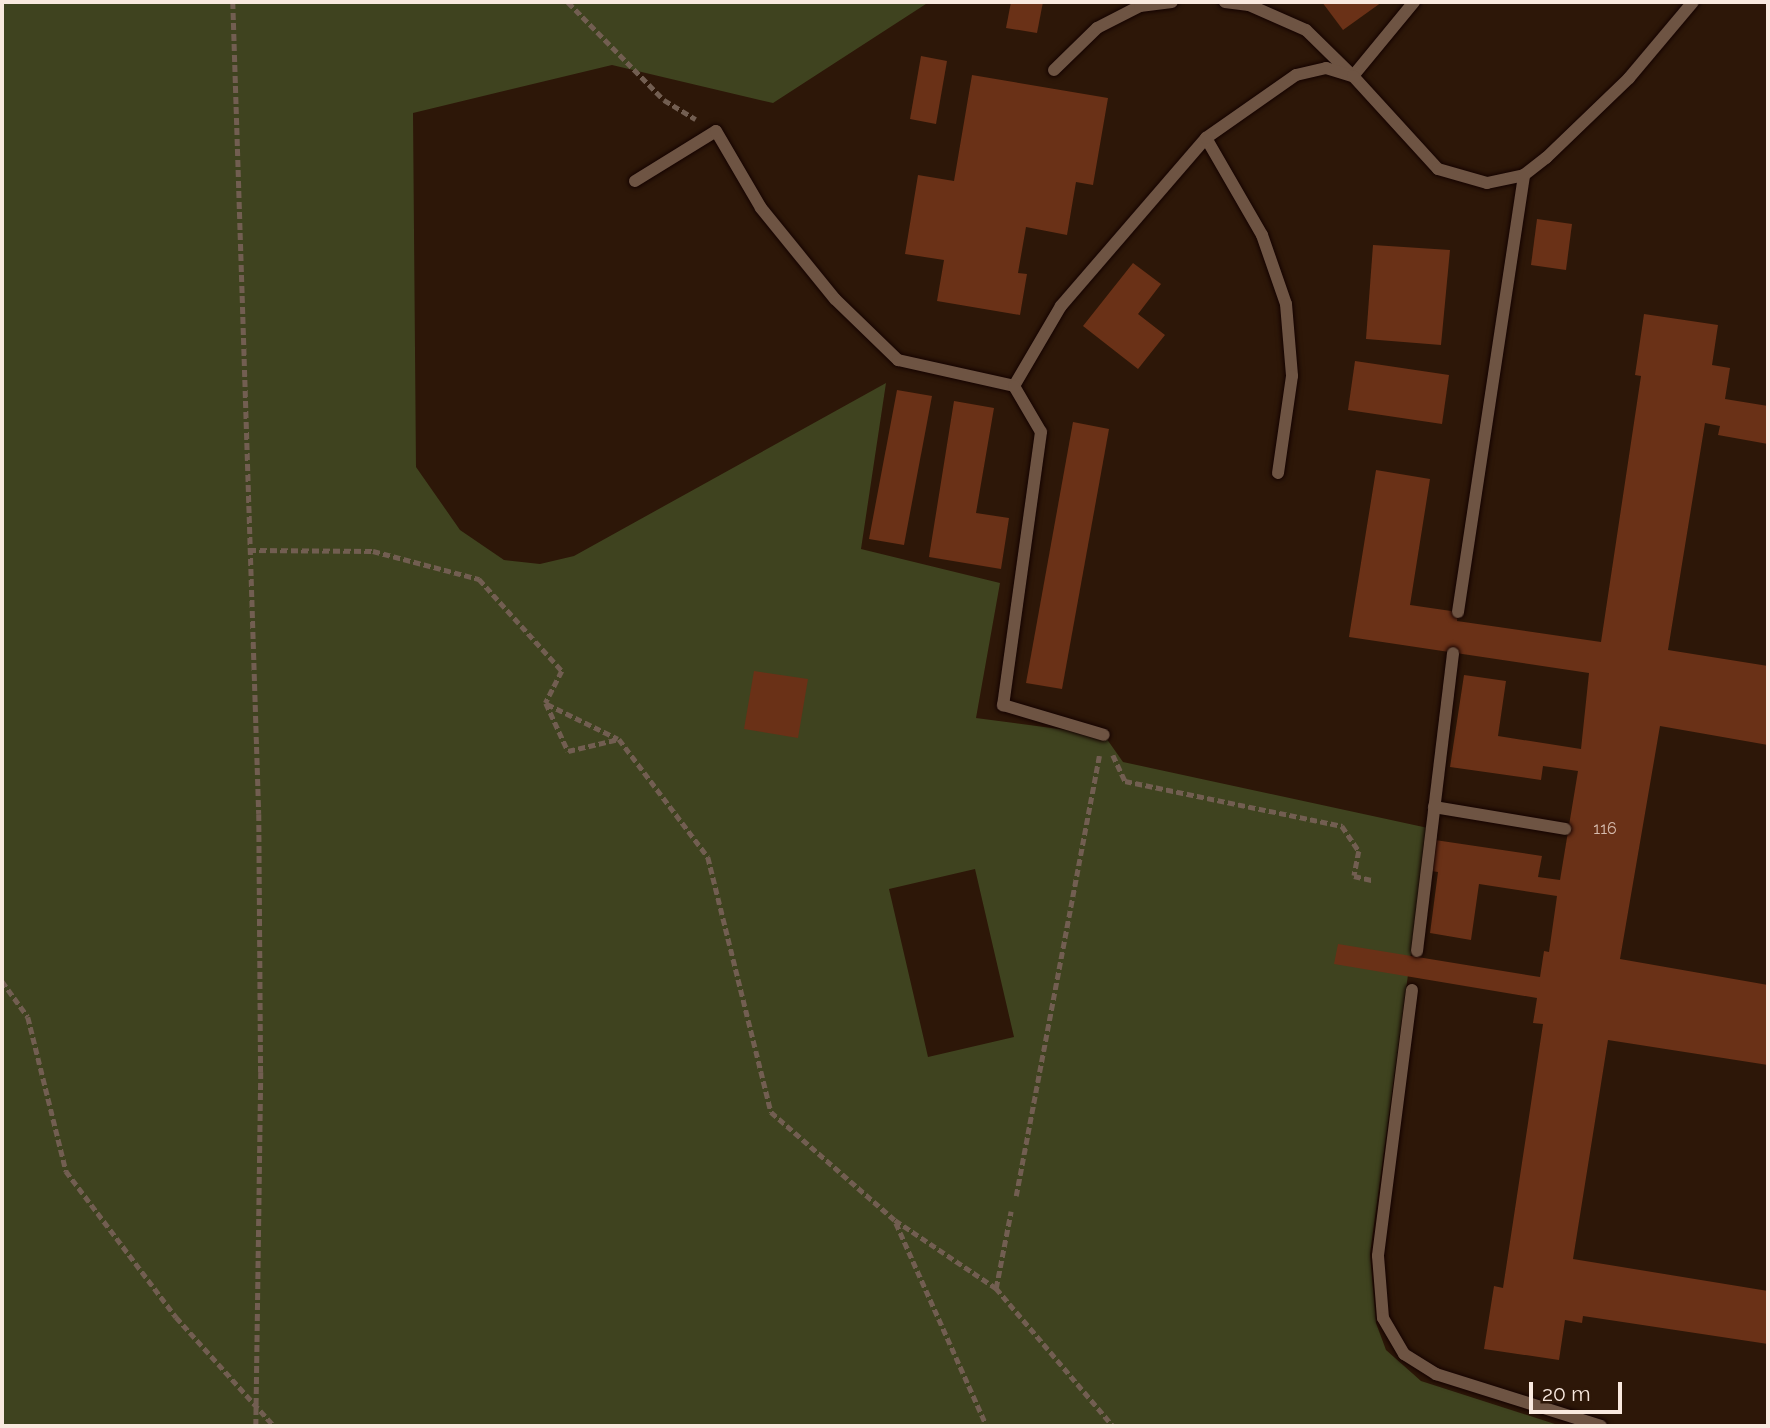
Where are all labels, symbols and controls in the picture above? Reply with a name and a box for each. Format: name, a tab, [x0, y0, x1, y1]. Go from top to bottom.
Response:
house number: 116	[1593, 819, 1617, 839]
scale bar	[1532, 1368, 1625, 1412]
text: 20 m	[1542, 1381, 1590, 1406]

